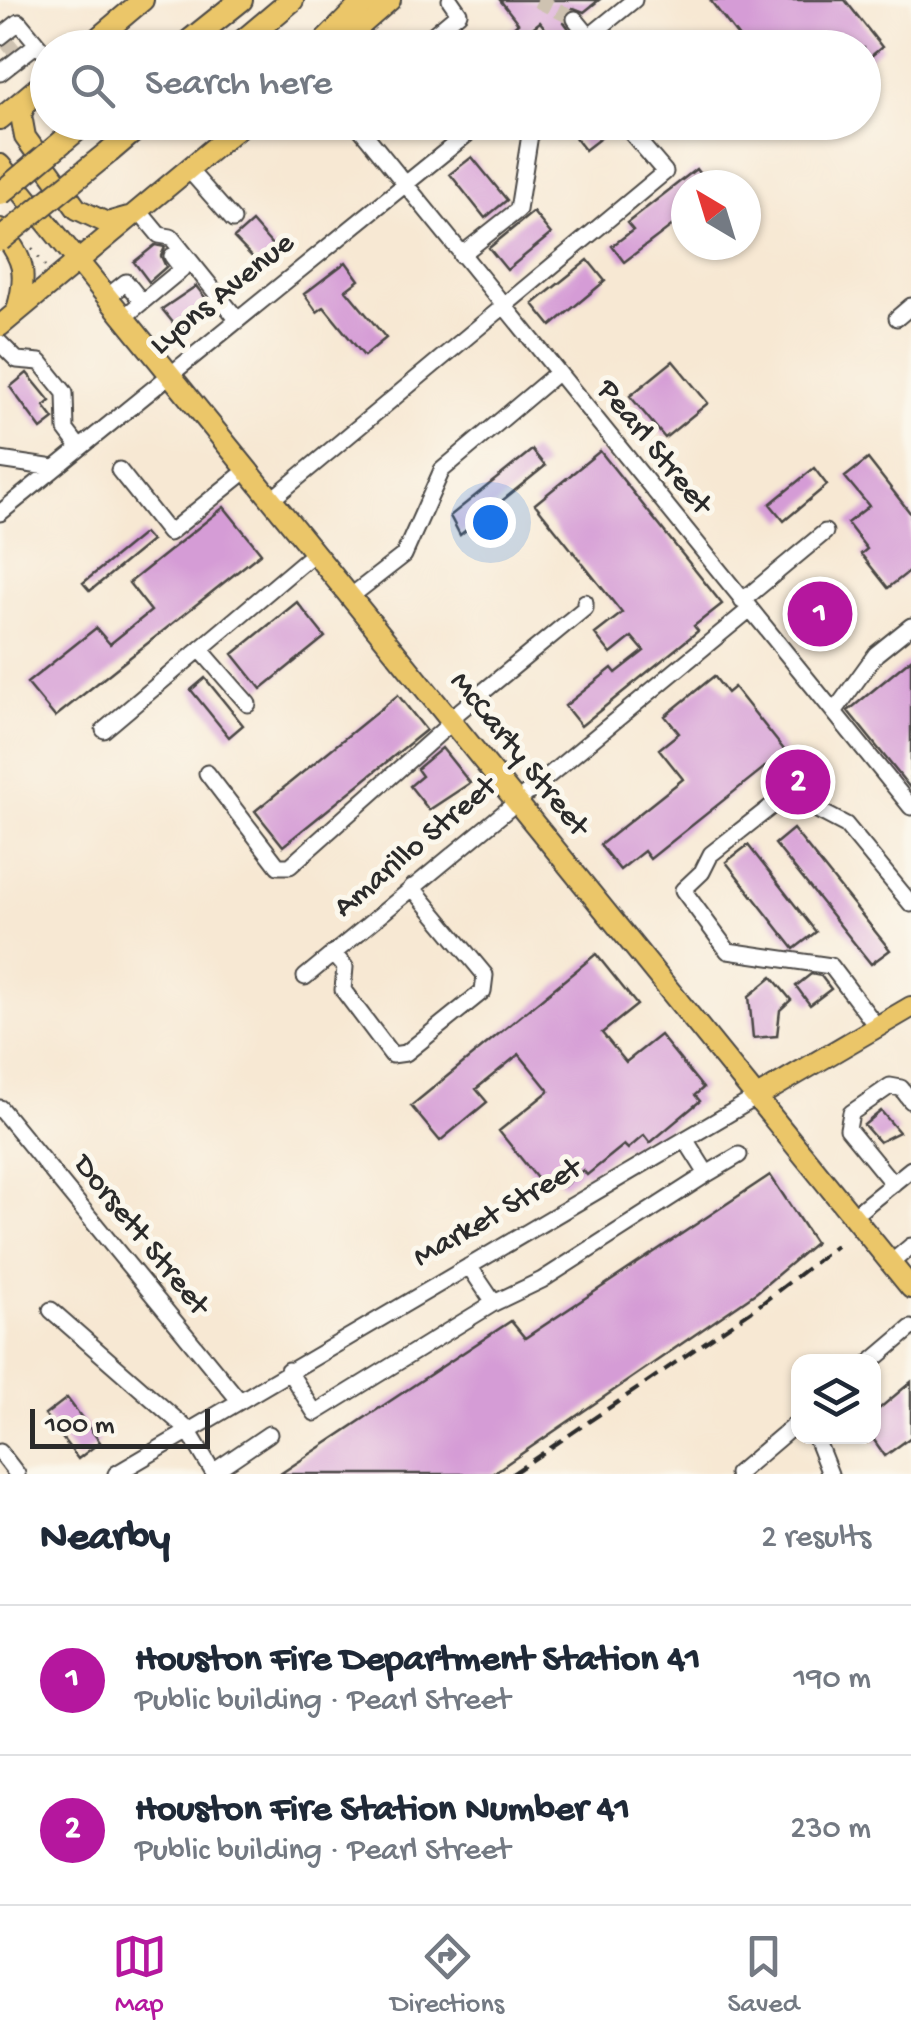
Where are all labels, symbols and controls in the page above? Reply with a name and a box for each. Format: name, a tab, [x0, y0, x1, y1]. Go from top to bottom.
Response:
search box	[30, 30, 881, 140]
icon: search	[65, 58, 120, 113]
text: Search here	[145, 63, 332, 107]
north arrow	[671, 170, 761, 260]
street label: Lyons Avenue	[143, 225, 303, 365]
street label: Pearl Street	[586, 372, 721, 526]
your location	[465, 497, 516, 548]
pin: 1	[788, 576, 852, 652]
street label: McCarty Street	[440, 665, 598, 847]
pin: 2	[766, 744, 830, 820]
street label: Amarillo Street	[327, 767, 508, 927]
street label: Dorsett Street	[62, 1146, 218, 1326]
street label: Market Street	[407, 1149, 591, 1277]
map controls	[791, 1354, 881, 1444]
button: layers	[791, 1354, 881, 1444]
scale bar	[30, 1404, 210, 1448]
text: 100 m	[45, 1410, 115, 1443]
text: Nearby	[40, 1515, 170, 1564]
text: 2 results	[761, 1520, 871, 1558]
text: Houston Fire Department Station 41	[135, 1639, 701, 1683]
text: 1	[66, 1661, 79, 1699]
text: 190 m	[794, 1661, 871, 1699]
text: Public building · Pearl Street	[135, 1683, 510, 1721]
text: Houston Fire Station Number 41	[135, 1789, 630, 1833]
text: 2	[65, 1811, 80, 1849]
text: 230 m	[790, 1811, 871, 1849]
text: Public building · Pearl Street	[135, 1833, 510, 1871]
tab: Map	[112, 1929, 167, 2022]
tab: Directions	[390, 1929, 504, 2022]
tab: Saved	[727, 1929, 799, 2022]

